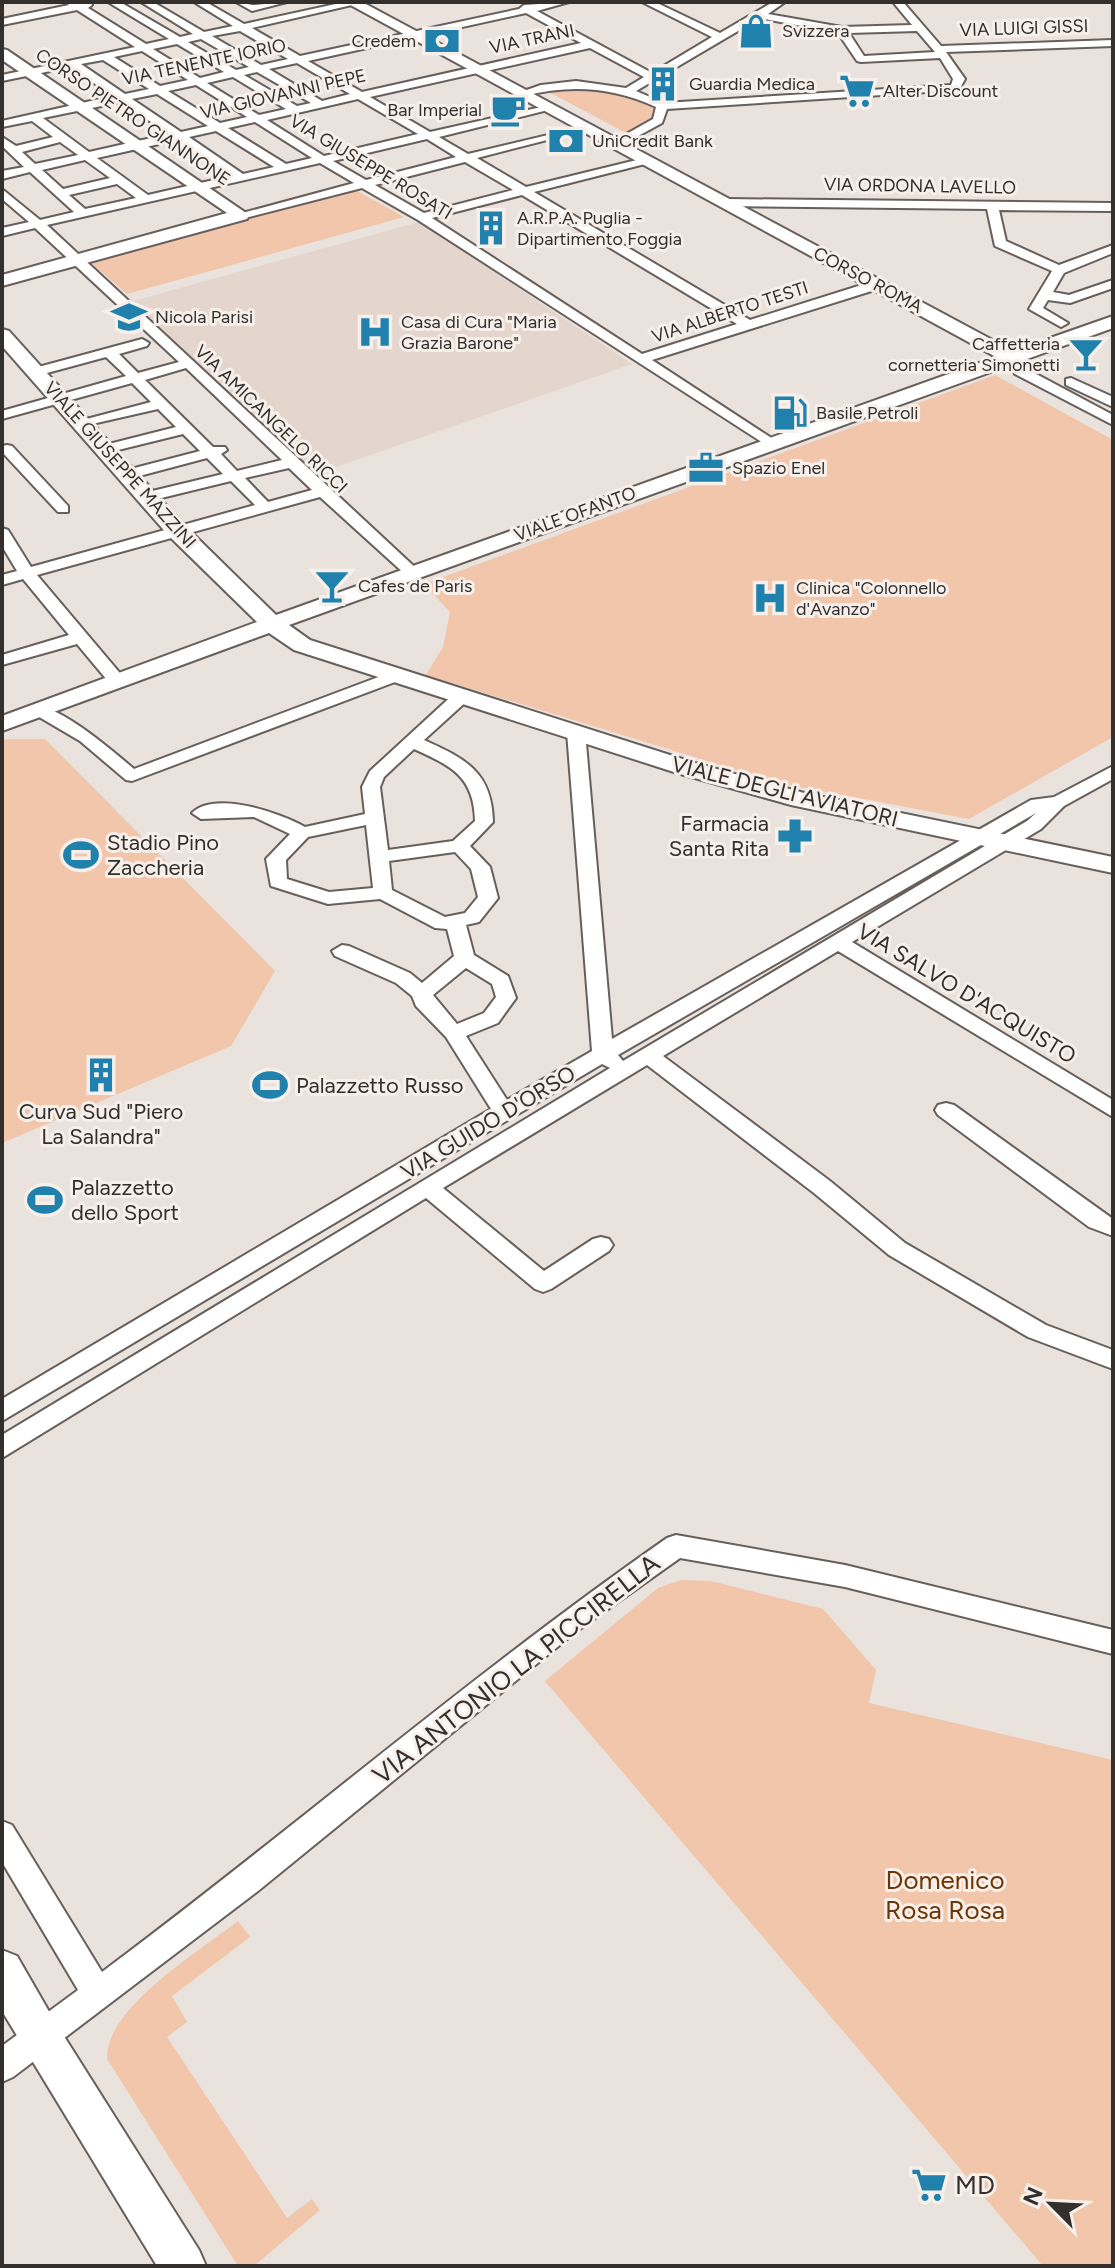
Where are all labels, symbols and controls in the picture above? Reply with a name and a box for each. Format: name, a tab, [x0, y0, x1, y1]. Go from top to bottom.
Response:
shop icon: Svizzera	[737, 12, 775, 50]
street label: VIA LUIGI GISSI	[959, 15, 1089, 41]
street label: VIA TRANI	[488, 19, 576, 59]
place label: Svizzera	[782, 20, 849, 42]
bank icon: Credem	[423, 22, 461, 60]
place label: Credem	[351, 30, 416, 52]
street label: VIA TENENTE IORIO	[120, 34, 288, 90]
street label: CORSO PIETRO GIANNONE	[31, 44, 235, 190]
street label: VIA GIOVANNI PEPE	[198, 64, 368, 124]
building icon: Guardia Medica	[644, 65, 682, 103]
supermarket icon: Alter Discount	[838, 72, 876, 110]
place label: Guardia Medica	[689, 73, 815, 95]
place label: Alter Discount	[883, 80, 998, 102]
cafe icon: Bar Imperial	[489, 91, 527, 129]
place label: Bar Imperial	[387, 99, 482, 121]
street label: VIA GIUSEPPE ROSATI	[286, 110, 456, 224]
bank icon: UniCredit Bank	[547, 122, 585, 160]
place label: UniCredit Bank	[592, 130, 713, 152]
street label: VIA ORDONA LAVELLO	[824, 173, 1016, 199]
place label: A.R.P.A. Puglia - Dipartimento Foggia	[517, 207, 682, 250]
building icon: A.R.P.A. Puglia - Dipartimento Foggia	[472, 209, 510, 247]
street label: CORSO ROMA	[810, 242, 926, 318]
street label: VIA ALBERTO TESTI	[649, 276, 811, 348]
school or university icon: Nicola Parisi	[110, 298, 148, 336]
place label: Nicola Parisi	[155, 306, 253, 328]
place label: Casa di Cura "Maria Grazia Barone"	[401, 311, 557, 354]
hospital icon: Casa di Cura "Maria Grazia Barone"	[356, 313, 394, 351]
place label: Caffetteria cornetteria Simonetti	[888, 333, 1060, 376]
bar icon: Caffetteria cornetteria Simonetti	[1067, 335, 1105, 373]
street label: VIA AMICANGELO RICCI	[190, 340, 352, 498]
street label: VIALE GIUSEPPE MAZZINI	[39, 377, 201, 553]
fuel station icon: Basile Petroli	[771, 394, 809, 432]
place label: Basile Petroli	[816, 402, 919, 424]
office icon: Spazio Enel	[687, 449, 725, 487]
place label: Spazio Enel	[732, 457, 825, 479]
street label: VIALE OFANTO	[511, 482, 639, 546]
bar icon: Cafes de Paris	[313, 567, 351, 605]
place label: Cafes de Paris	[358, 575, 472, 597]
place label: Clinica "Colonnello d'Avanzo"	[796, 577, 947, 620]
hospital icon: Clinica "Colonnello d'Avanzo"	[751, 579, 789, 617]
street label: VIALE DEGLI AVIATORI	[669, 750, 901, 833]
place label: Farmacia Santa Rita	[669, 810, 769, 862]
pharmacy icon: Farmacia Santa Rita	[776, 817, 814, 855]
place label: Stadio Pino Zaccheria	[107, 829, 219, 881]
sports icon: Stadio Pino Zaccheria	[62, 836, 100, 874]
street label: VIA SALVO D'ACQUISTO	[853, 917, 1081, 1069]
building icon: Curva Sud "Piero La Salandra"	[82, 1056, 120, 1094]
street label: VIA GUIDO D'ORSO	[396, 1060, 580, 1185]
sports icon: Palazzetto Russo	[251, 1066, 289, 1104]
place label: Palazzetto Russo	[296, 1072, 464, 1099]
place label: Curva Sud "Piero La Salandra"	[19, 1098, 183, 1150]
place label: Palazzetto dello Sport	[71, 1174, 179, 1226]
sports icon: Palazzetto dello Sport	[26, 1181, 64, 1219]
street label: VIA ANTONIO LA PICCIRELLA	[366, 1547, 666, 1791]
park label: Domenico Rosa Rosa	[885, 1864, 1005, 1926]
north arrow	[1011, 2164, 1091, 2244]
supermarket icon: MD	[910, 2166, 948, 2204]
place label: MD	[955, 2169, 995, 2201]
text: N	[1017, 2183, 1049, 2209]

